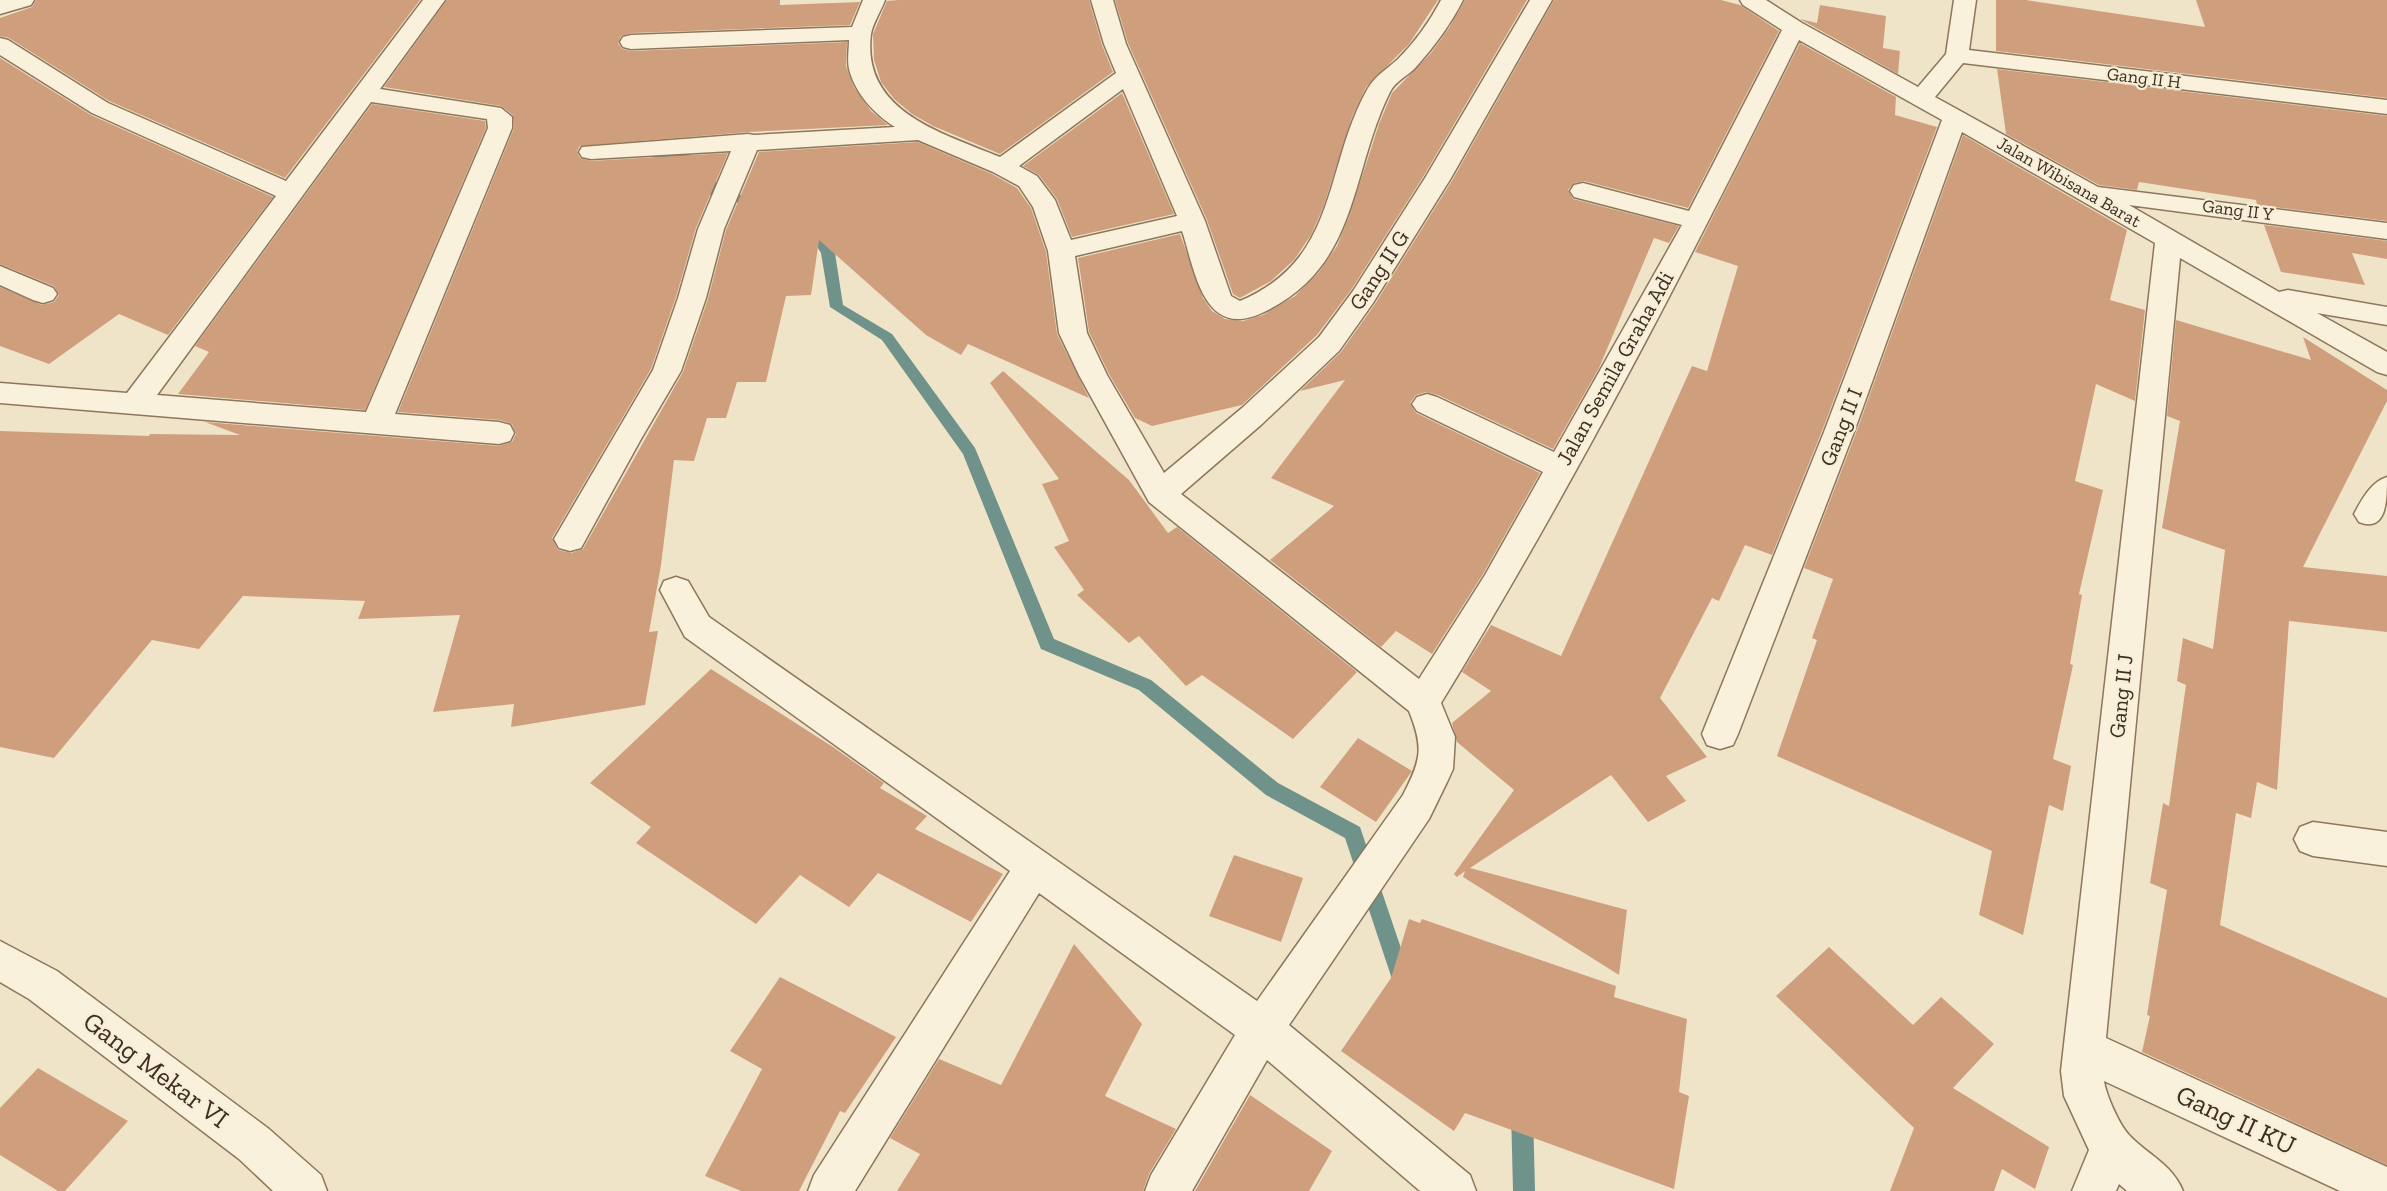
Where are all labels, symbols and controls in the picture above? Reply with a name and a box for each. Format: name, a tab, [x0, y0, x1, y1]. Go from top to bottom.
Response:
street label: Gang II H	[2106, 63, 2182, 93]
street label: Jalan Wibisana Barat	[1993, 132, 2145, 232]
street label: Gang II Y	[2201, 195, 2275, 225]
street label: Gang II G	[1343, 225, 1415, 315]
street label: Jalan Semila Graha Adi	[1550, 266, 1680, 470]
street label: Gang II I	[1814, 384, 1868, 470]
street label: Gang II J	[2103, 653, 2139, 739]
street label: Gang Mekar VI	[77, 1005, 235, 1135]
street label: Gang II KU	[2171, 1078, 2301, 1162]

